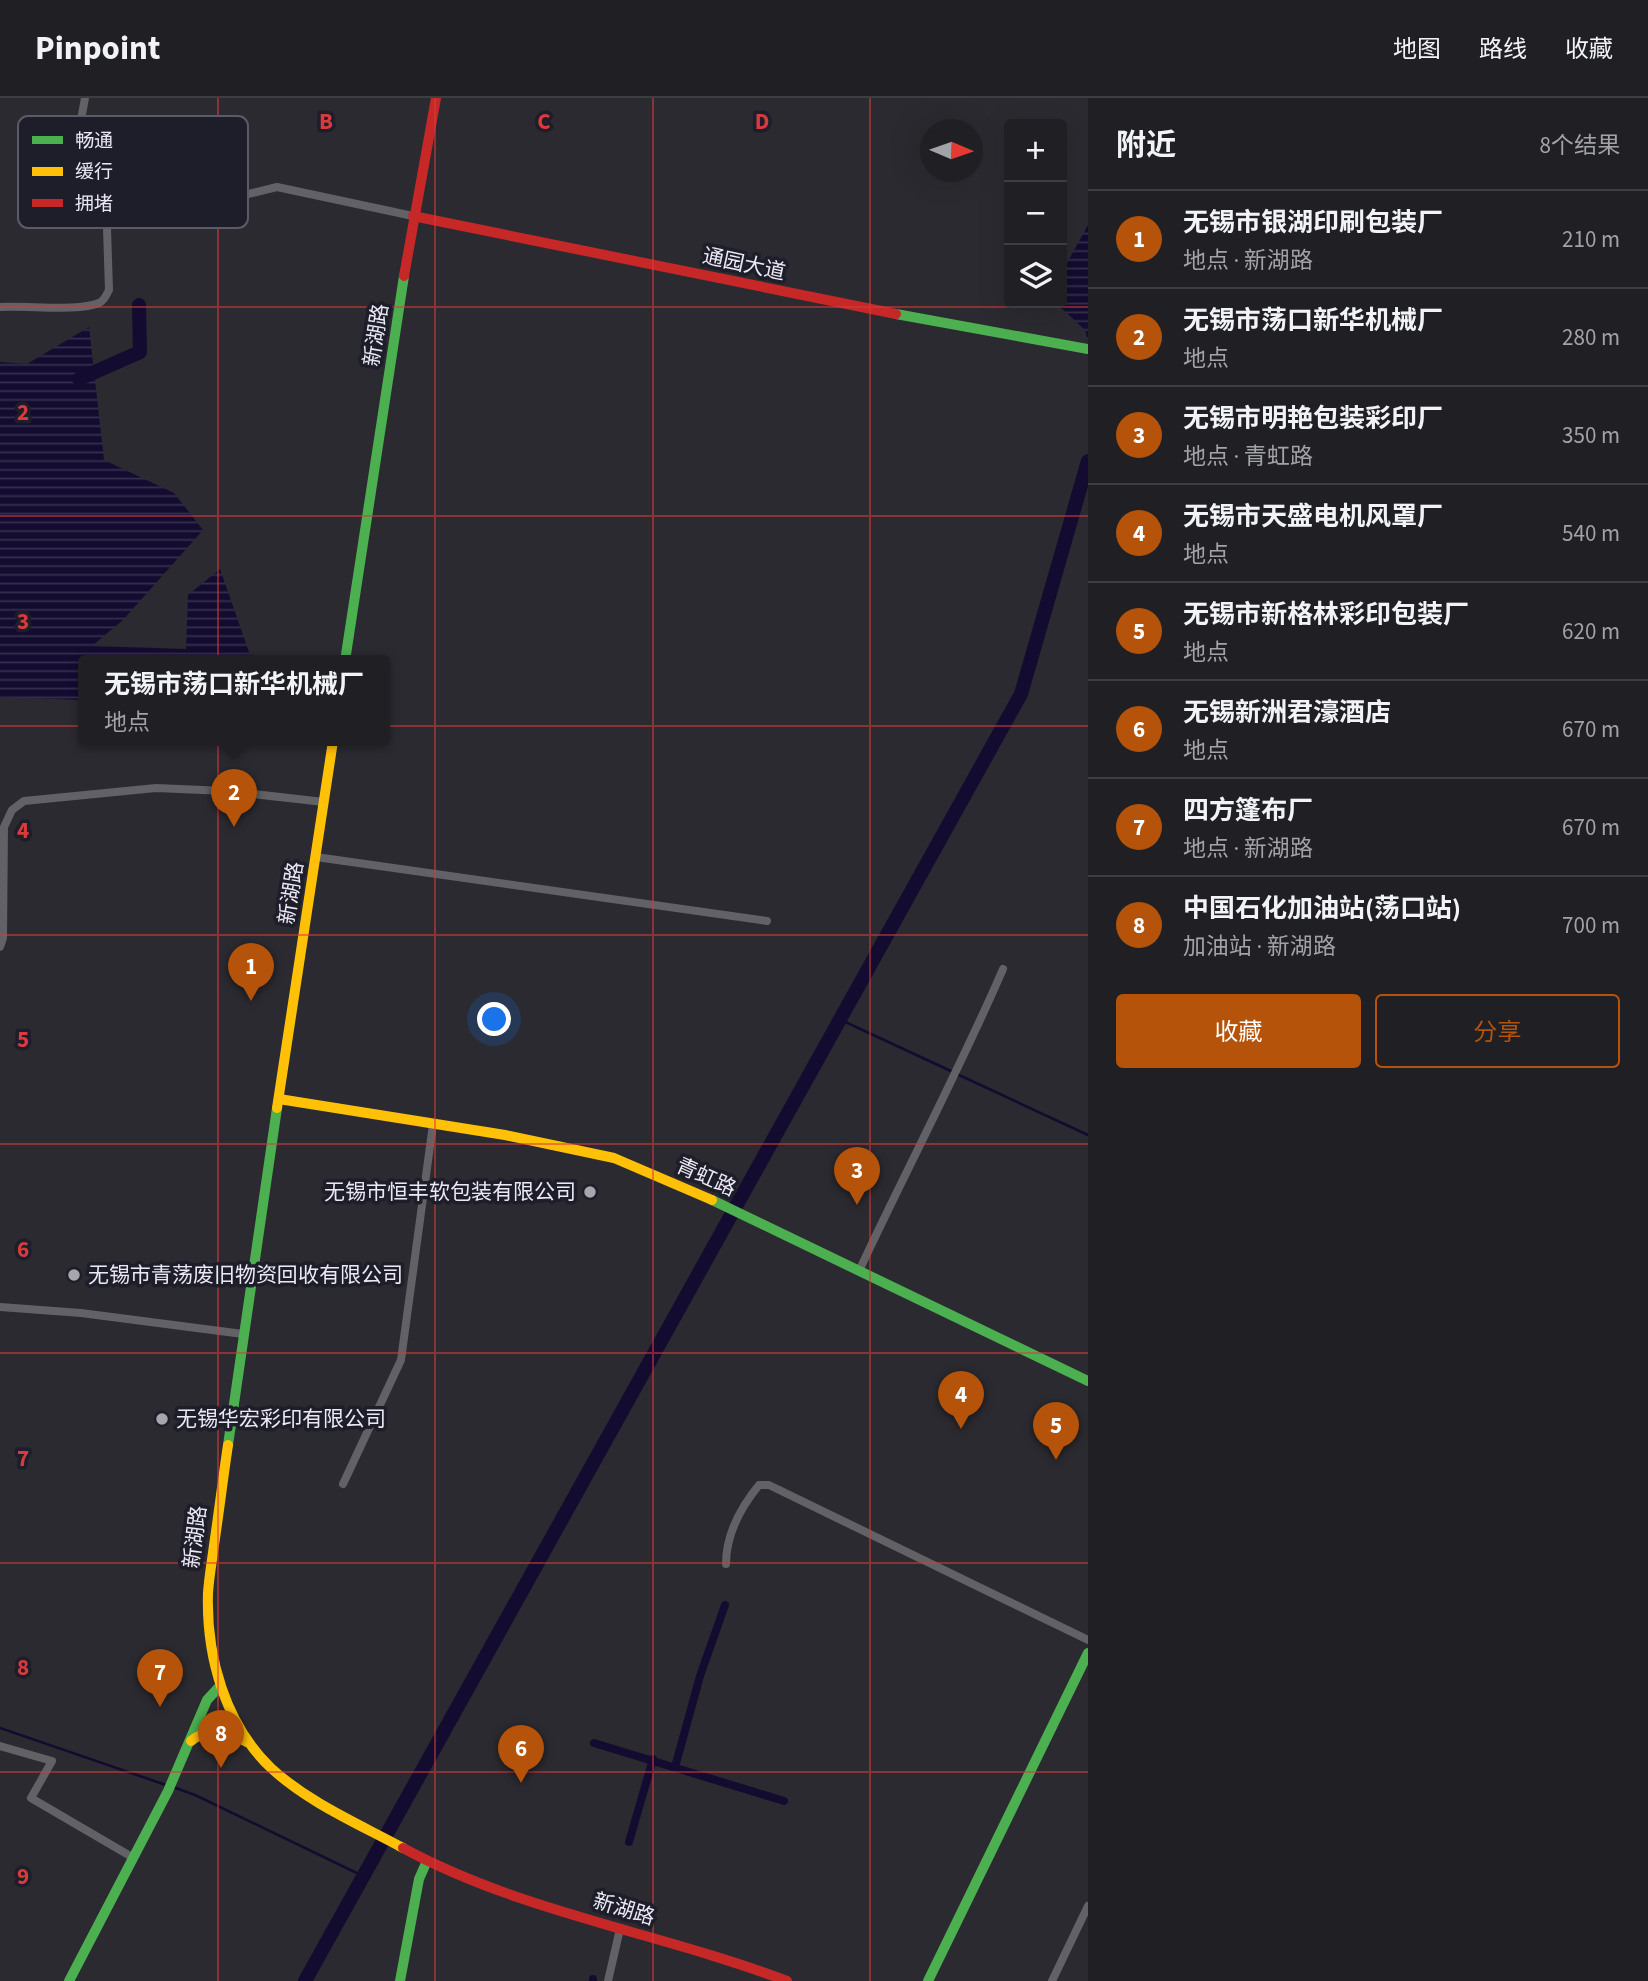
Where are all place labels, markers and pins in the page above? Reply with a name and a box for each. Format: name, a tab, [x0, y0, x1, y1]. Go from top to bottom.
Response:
pin: 2	[211, 769, 257, 827]
pin: 1	[228, 943, 274, 1001]
pin: 3	[834, 1147, 880, 1205]
place label: 无锡市恒丰软包装有限公司	[324, 1177, 576, 1207]
marker: 无锡市恒丰软包装有限公司	[582, 1184, 598, 1200]
place label: 无锡市青荡废旧物资回收有限公司	[88, 1260, 403, 1290]
marker: 无锡市青荡废旧物资回收有限公司	[66, 1267, 82, 1283]
pin: 4	[938, 1371, 984, 1429]
pin: 5	[1033, 1402, 1079, 1460]
place label: 无锡华宏彩印有限公司	[176, 1404, 386, 1434]
marker: 无锡华宏彩印有限公司	[154, 1411, 170, 1427]
pin: 7	[137, 1649, 183, 1707]
pin: 8	[198, 1710, 244, 1768]
pin: 6	[498, 1725, 544, 1783]

